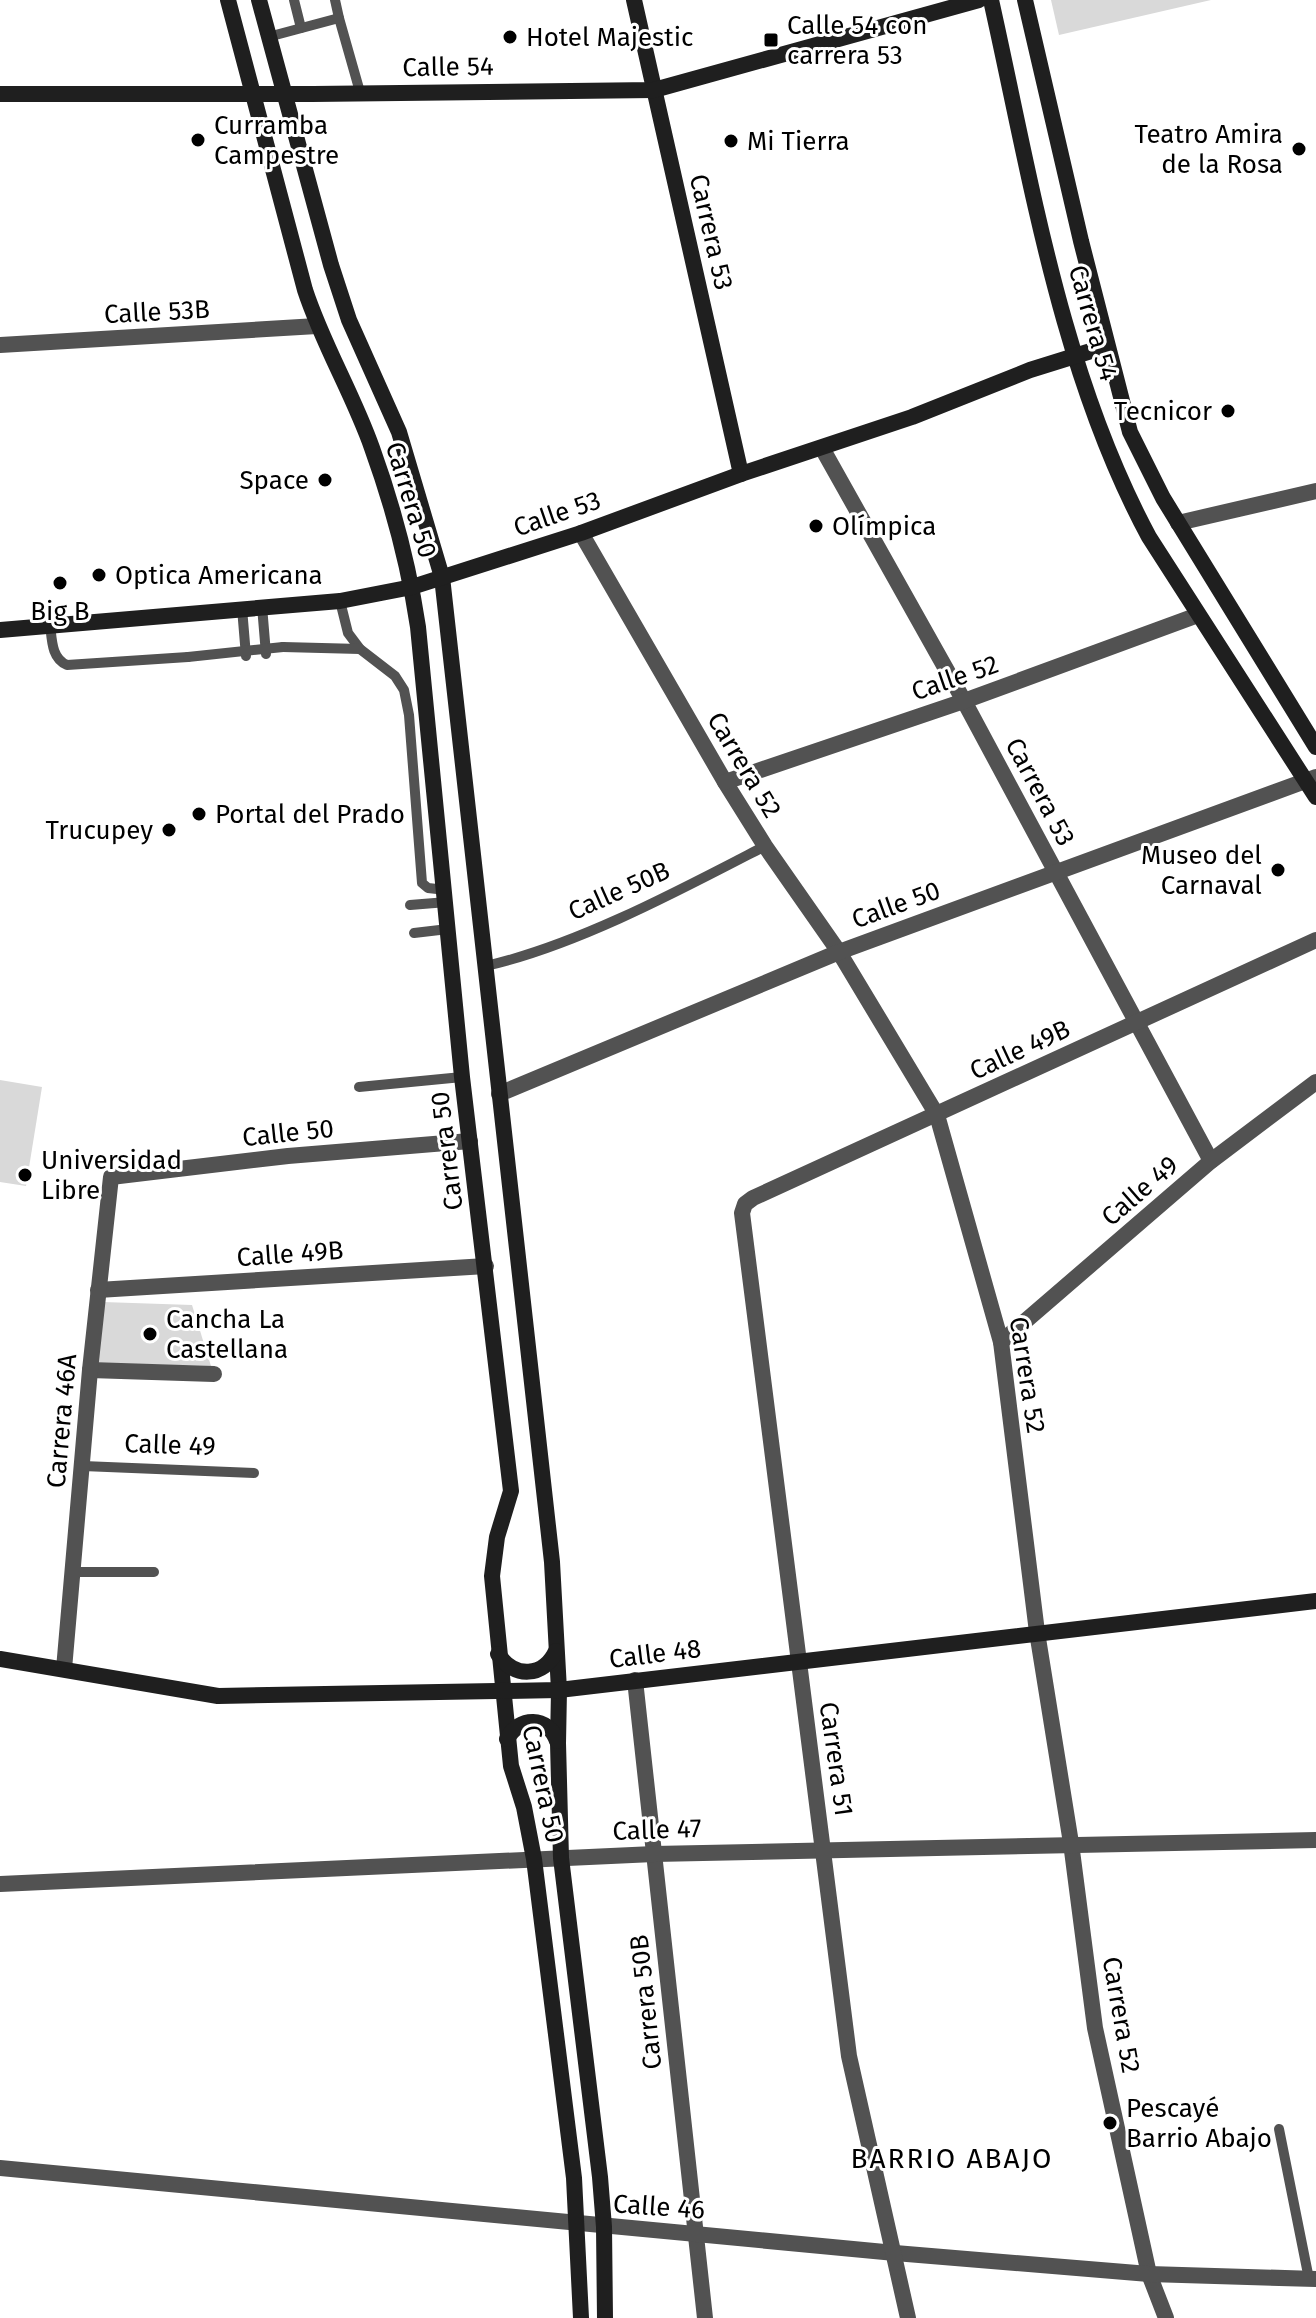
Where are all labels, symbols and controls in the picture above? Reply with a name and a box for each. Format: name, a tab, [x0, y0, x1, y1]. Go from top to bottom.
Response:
place label: Calle 54 con carrera 53	[787, 10, 927, 71]
place label: Hotel Majestic	[526, 22, 693, 53]
marker: Hotel Majestic	[501, 28, 519, 46]
marker: Calle 54 con carrera 53	[762, 31, 780, 49]
street label: Calle 54	[402, 51, 494, 83]
place label: Curramba Campestre	[214, 110, 339, 171]
place label: Teatro Amira de la Rosa	[1134, 119, 1283, 180]
place label: Mi Tierra	[747, 126, 850, 157]
marker: Curramba Campestre	[189, 131, 207, 149]
marker: Mi Tierra	[722, 132, 740, 150]
marker: Teatro Amira de la Rosa	[1290, 140, 1308, 158]
street label: Carrera 53	[683, 171, 739, 293]
street label: Carrera 54	[1062, 262, 1124, 385]
street label: Calle 53B	[103, 294, 211, 330]
place label: Tecnicor	[1114, 396, 1212, 427]
marker: Tecnicor	[1219, 402, 1237, 420]
street label: Carrera 50	[379, 438, 443, 562]
place label: Space	[239, 465, 309, 496]
marker: Space	[316, 471, 334, 489]
street label: Calle 53	[509, 485, 605, 543]
place label: Olímpica	[832, 511, 936, 542]
marker: Olímpica	[807, 517, 825, 535]
place label: Optica Americana	[115, 560, 323, 591]
marker: Optica Americana	[90, 566, 108, 584]
marker: Big B	[51, 574, 69, 592]
place label: Big B	[30, 596, 90, 627]
street label: Calle 52	[907, 649, 1003, 707]
street label: Carrera 52	[700, 707, 788, 823]
street label: Carrera 53	[999, 733, 1081, 851]
place label: Portal del Prado	[215, 799, 405, 830]
marker: Portal del Prado	[190, 805, 208, 823]
place label: Trucupey	[46, 815, 153, 846]
marker: Trucupey	[160, 821, 178, 839]
place label: Museo del Carnaval	[1141, 840, 1262, 901]
street label: Calle 50B	[563, 855, 675, 927]
marker: Museo del Carnaval	[1269, 861, 1287, 879]
street label: Calle 50	[848, 875, 944, 935]
street label: Calle 49B	[965, 1013, 1075, 1087]
street label: Carrera 50	[424, 1090, 470, 1212]
street label: Calle 50	[241, 1113, 335, 1153]
place label: Universidad Libre	[41, 1145, 182, 1206]
street label: Calle 49	[1095, 1149, 1185, 1233]
marker: Universidad Libre	[16, 1166, 34, 1184]
street label: Calle 49B	[235, 1235, 345, 1273]
place label: Cancha La Castellana	[166, 1304, 288, 1365]
street label: Carrera 52	[1002, 1314, 1052, 1436]
marker: Cancha La Castellana	[141, 1325, 159, 1343]
street label: Carrera 46A	[41, 1352, 83, 1489]
street label: Calle 49	[124, 1428, 216, 1462]
street label: Calle 48	[607, 1633, 703, 1675]
street label: Carrera 51	[813, 1700, 859, 1818]
street label: Carrera 50	[515, 1722, 571, 1846]
street label: Calle 47	[612, 1813, 702, 1847]
street label: Carrera 50B	[624, 1933, 668, 2071]
street label: Carrera 52	[1096, 1954, 1146, 2076]
place label: Pescayé Barrio Abajo	[1126, 2093, 1272, 2154]
marker: Pescayé Barrio Abajo	[1101, 2114, 1119, 2132]
district label: BARRIO ABAJO	[851, 2142, 1053, 2175]
street label: Calle 46	[612, 2188, 706, 2226]

